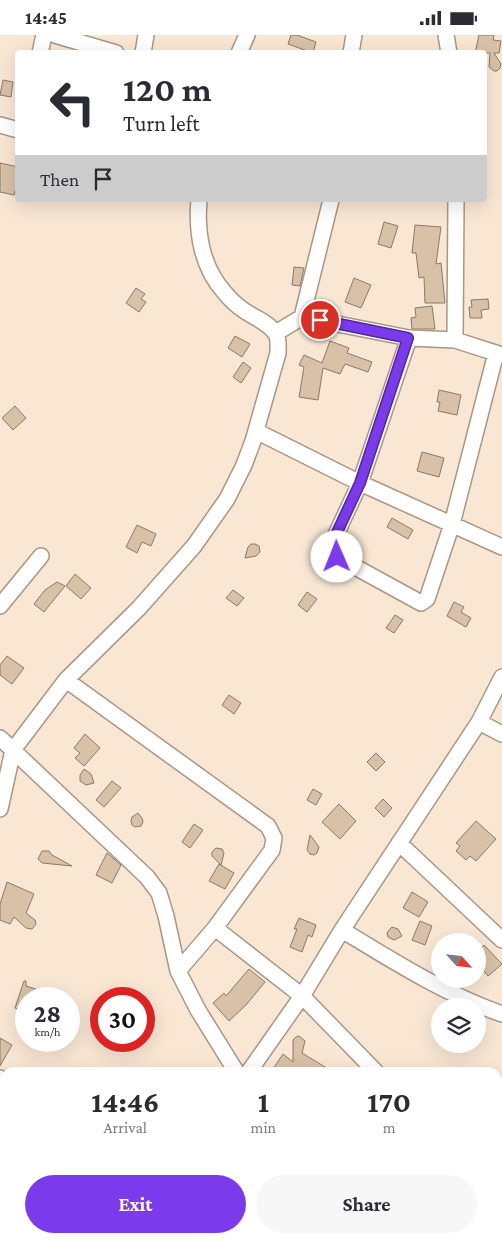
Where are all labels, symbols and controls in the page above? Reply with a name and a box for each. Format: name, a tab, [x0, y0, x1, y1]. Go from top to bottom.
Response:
text: 14:45	[25, 7, 67, 28]
icon: left	[40, 70, 105, 135]
text: 120 m	[123, 70, 212, 109]
text: Turn left	[123, 111, 200, 136]
icon: arrive	[89, 165, 117, 193]
text: Then	[40, 169, 79, 190]
pin	[299, 299, 341, 341]
icon: arrive	[306, 306, 334, 334]
position arrow	[310, 530, 362, 582]
north arrow	[431, 933, 486, 987]
map controls	[431, 933, 486, 1053]
speed limit sign: 30	[90, 987, 155, 1052]
button: layers	[431, 998, 486, 1053]
text: 28	[34, 1000, 61, 1027]
text: km/h	[35, 1025, 60, 1039]
text: 14:46	[91, 1085, 159, 1118]
text: 1	[258, 1085, 269, 1118]
text: 170	[367, 1085, 411, 1118]
text: Arrival	[104, 1119, 147, 1136]
text: min	[251, 1119, 276, 1136]
text: m	[383, 1119, 396, 1136]
button: Exit	[25, 1175, 246, 1233]
button: Share	[256, 1175, 477, 1233]

